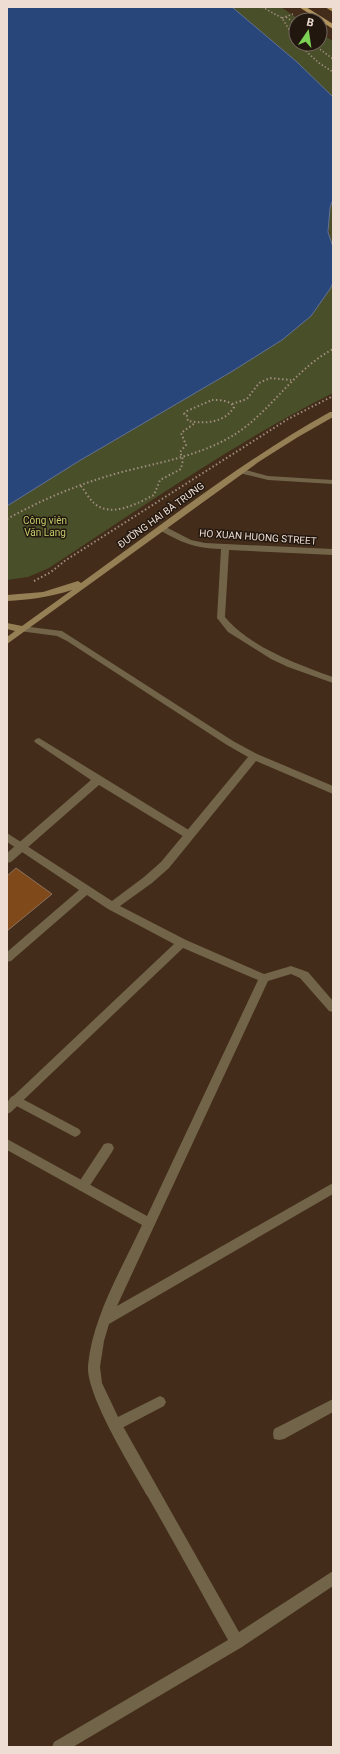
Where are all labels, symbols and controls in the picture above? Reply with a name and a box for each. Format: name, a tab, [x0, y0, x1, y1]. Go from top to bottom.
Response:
north arrow	[288, 12, 328, 52]
text: B	[305, 16, 315, 30]
street label: ĐƯỜNG HAI BÀ TRƯNG	[115, 479, 206, 550]
park label: Công viên Văn Lang	[23, 515, 67, 538]
street label: HO XUAN HUONG STREET	[199, 527, 317, 547]

